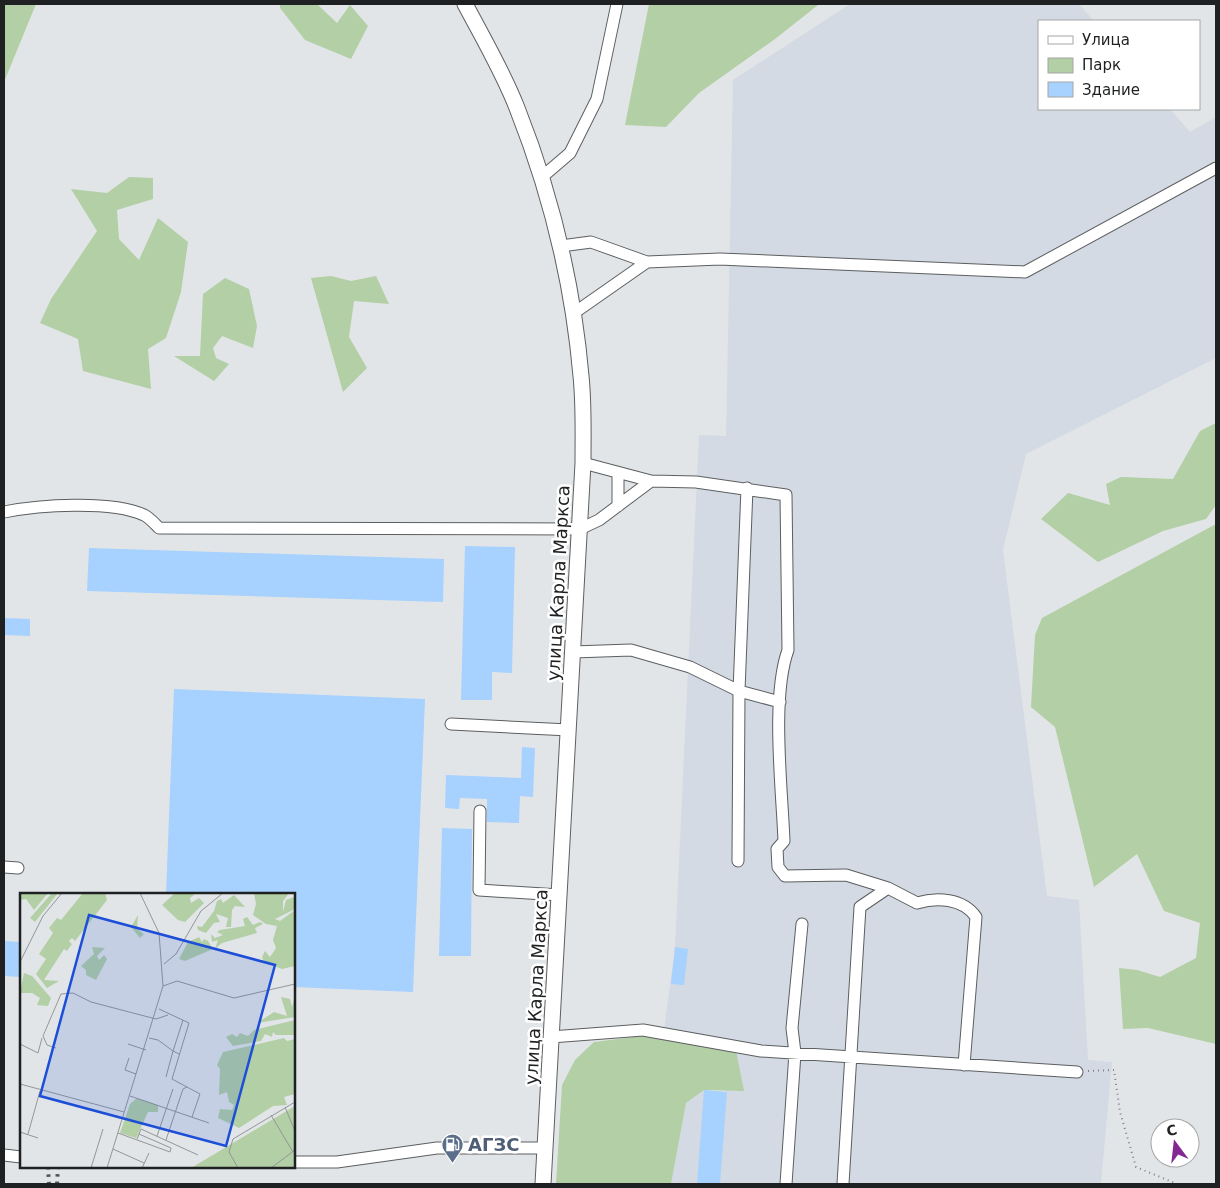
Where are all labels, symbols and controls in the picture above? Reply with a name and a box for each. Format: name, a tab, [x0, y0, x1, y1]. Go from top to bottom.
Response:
legend	[1038, 20, 1200, 110]
text: Улица	[1082, 31, 1130, 49]
text: Парк	[1082, 56, 1121, 74]
text: Здание	[1082, 81, 1140, 99]
street label: улица Карла Маркса	[542, 485, 574, 681]
street label: улица Карла Маркса	[520, 889, 552, 1085]
inset map	[20, 893, 295, 1168]
north arrow	[1150, 1118, 1200, 1168]
text: С	[1165, 1121, 1179, 1140]
fuel station icon: АГЗС	[440, 1132, 464, 1163]
place label: АГЗС	[468, 1134, 519, 1155]

